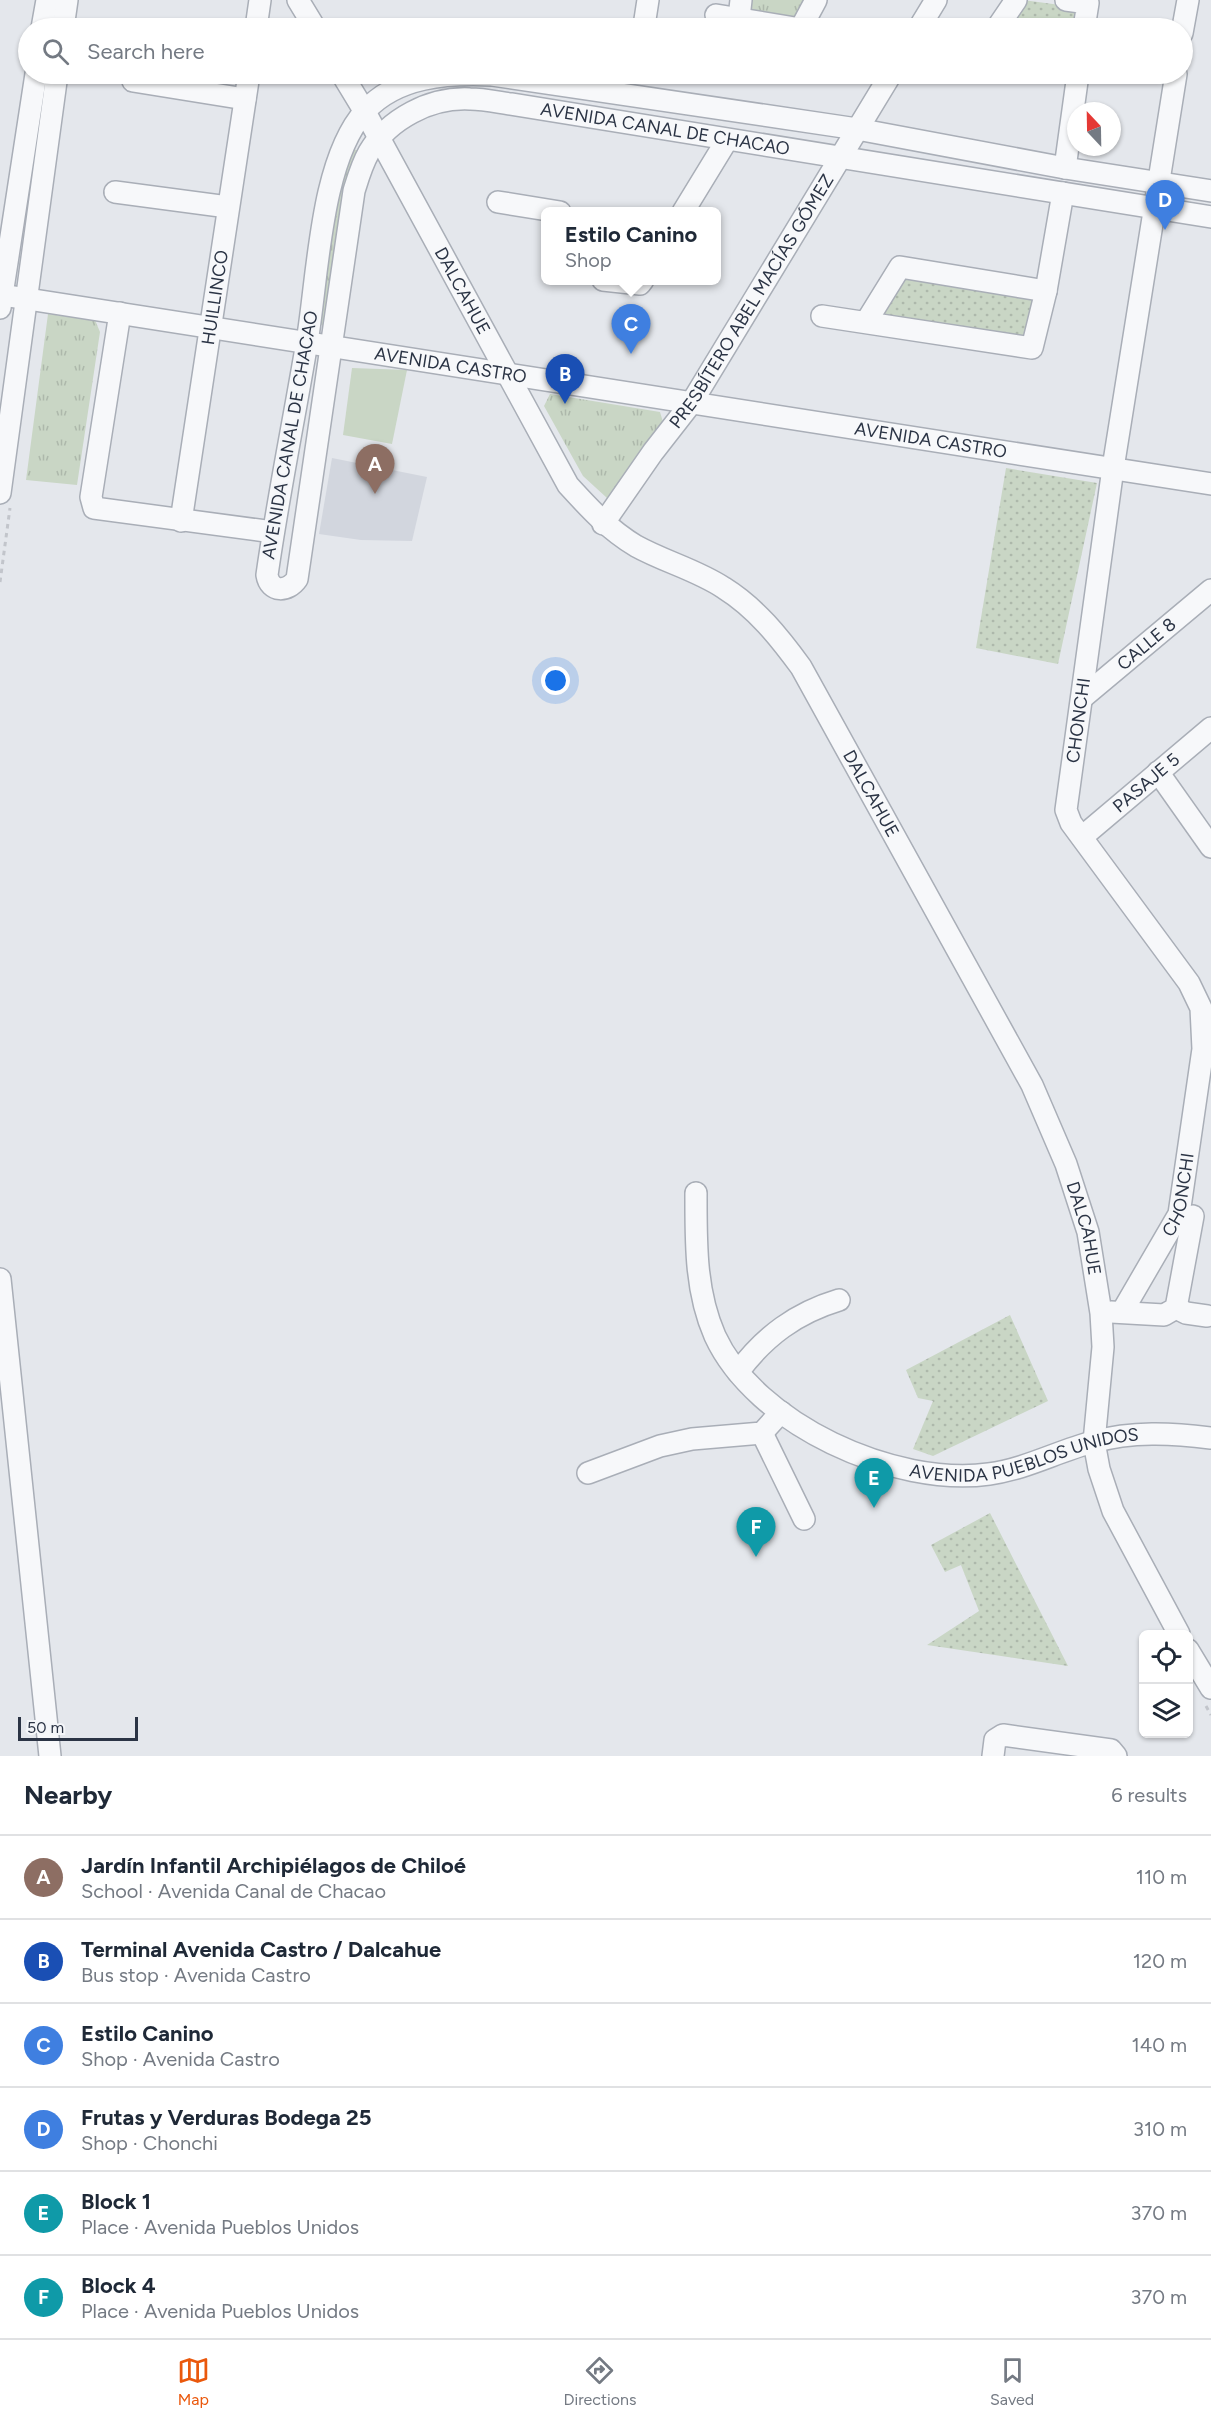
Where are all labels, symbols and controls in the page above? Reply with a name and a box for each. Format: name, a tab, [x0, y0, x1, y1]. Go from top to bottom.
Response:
search box	[18, 18, 1193, 84]
icon: search	[39, 35, 72, 68]
text: Search here	[87, 38, 205, 65]
street label: AVENIDA CANAL DE CHACAO	[539, 98, 791, 160]
north arrow	[1067, 102, 1121, 156]
street label: PRESBÍTERO ABEL MACÍAS GÓMEZ	[665, 170, 839, 433]
pin: D	[1146, 180, 1184, 230]
popup	[541, 207, 721, 285]
text: Estilo Canino	[565, 221, 697, 248]
street label: DALCAHUE	[430, 243, 495, 338]
text: Shop	[565, 248, 612, 272]
street label: HUILLINCO	[197, 249, 233, 347]
pin: C	[612, 304, 650, 354]
street label: AVENIDA CANAL DE CHACAO	[257, 309, 323, 561]
street label: AVENIDA CASTRO	[373, 342, 528, 388]
pin: B	[546, 354, 584, 404]
street label: AVENIDA CASTRO	[853, 417, 1008, 463]
pin: A	[356, 444, 394, 494]
street label: CALLE 8	[1112, 613, 1180, 675]
your location	[541, 666, 570, 695]
street label: CHONCHI	[1062, 676, 1095, 764]
street label: DALCAHUE	[838, 746, 904, 841]
street label: PASAJE 5	[1108, 748, 1184, 817]
street label: CHONCHI	[1157, 1152, 1199, 1241]
street label: DALCAHUE	[1061, 1179, 1106, 1277]
street label: AVENIDA PUEBLOS UNIDOS	[908, 1423, 1139, 1487]
pin: E	[854, 1458, 894, 1508]
pin: F	[736, 1508, 776, 1557]
map controls	[1139, 1630, 1193, 1738]
button: locate	[1139, 1630, 1193, 1684]
button: layers	[1139, 1684, 1193, 1738]
scale bar	[18, 1714, 138, 1742]
text: 50 m	[27, 1718, 64, 1737]
text: Nearby	[24, 1779, 112, 1811]
text: 6 results	[1111, 1783, 1187, 1807]
text: Jardín Infantil Archipiélagos de Chiloé	[81, 1852, 466, 1879]
text: A	[36, 1865, 51, 1889]
text: 110 m	[1136, 1865, 1187, 1889]
text: School · Avenida Canal de Chacao	[81, 1879, 386, 1903]
text: Terminal Avenida Castro / Dalcahue	[81, 1936, 441, 1963]
text: B	[37, 1949, 50, 1973]
text: 120 m	[1133, 1949, 1187, 1973]
text: Bus stop · Avenida Castro	[81, 1963, 311, 1987]
text: Estilo Canino	[81, 2020, 213, 2047]
text: C	[36, 2033, 51, 2057]
text: 140 m	[1132, 2033, 1187, 2057]
text: Shop · Avenida Castro	[81, 2047, 280, 2071]
text: Frutas y Verduras Bodega 25	[81, 2104, 371, 2131]
text: D	[37, 2117, 51, 2141]
text: 310 m	[1133, 2117, 1187, 2141]
text: Shop · Chonchi	[81, 2131, 218, 2155]
text: Block 1	[81, 2188, 151, 2215]
text: E	[38, 2201, 49, 2225]
text: 370 m	[1131, 2201, 1187, 2225]
text: Place · Avenida Pueblos Unidos	[81, 2215, 359, 2239]
text: Block 4	[81, 2272, 156, 2299]
text: F	[38, 2285, 49, 2309]
text: 370 m	[1131, 2285, 1187, 2309]
text: Place · Avenida Pueblos Unidos	[81, 2299, 359, 2323]
tab: Map	[177, 2354, 210, 2409]
tab: Directions	[563, 2354, 636, 2409]
tab: Saved	[990, 2354, 1034, 2409]

